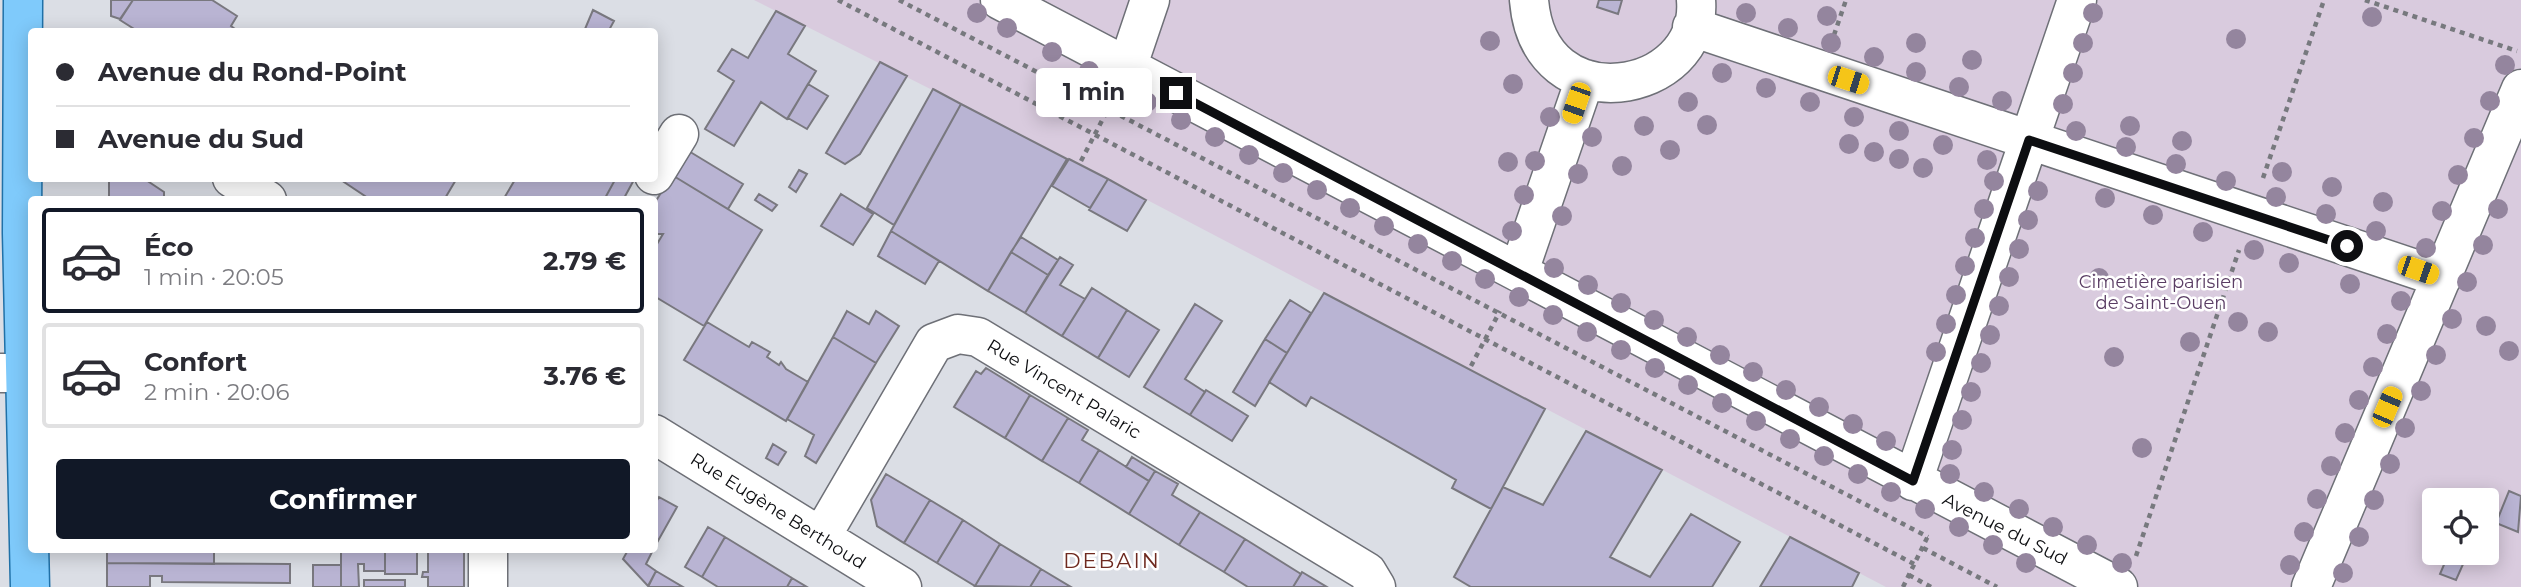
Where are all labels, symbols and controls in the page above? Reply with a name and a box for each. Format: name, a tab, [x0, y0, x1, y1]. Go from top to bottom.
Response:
text: Avenue du Rond-Point	[98, 56, 407, 88]
car	[1825, 64, 1872, 96]
callout: 1 min	[1036, 68, 1152, 118]
route end	[1160, 77, 1192, 109]
text: 1 min	[1063, 78, 1125, 106]
car	[1560, 80, 1593, 126]
text: Avenue du Sud	[98, 123, 304, 155]
icon: car	[60, 229, 123, 292]
route start	[2331, 230, 2363, 262]
text: Éco	[144, 231, 194, 263]
text: 2.79 €	[543, 245, 626, 277]
car	[2395, 253, 2442, 287]
text: 1 min · 20:05	[144, 263, 284, 291]
park label: Cimetière parisien de Saint-Ouen	[2079, 271, 2243, 314]
street label: Rue Vincent Palaric	[983, 334, 1145, 444]
icon: car	[60, 344, 123, 407]
text: Confort	[144, 346, 247, 378]
text: 3.76 €	[544, 360, 626, 392]
text: 2 min · 20:06	[144, 378, 289, 406]
car	[2370, 384, 2405, 430]
street label: Rue Eugène Berthoud	[686, 448, 870, 574]
button: Confirmer	[56, 459, 630, 539]
street label: Avenue du Sud	[1939, 488, 2071, 570]
map controls	[2422, 488, 2499, 565]
button: locate	[2422, 488, 2499, 565]
district label: DEBAIN	[1063, 548, 1161, 573]

